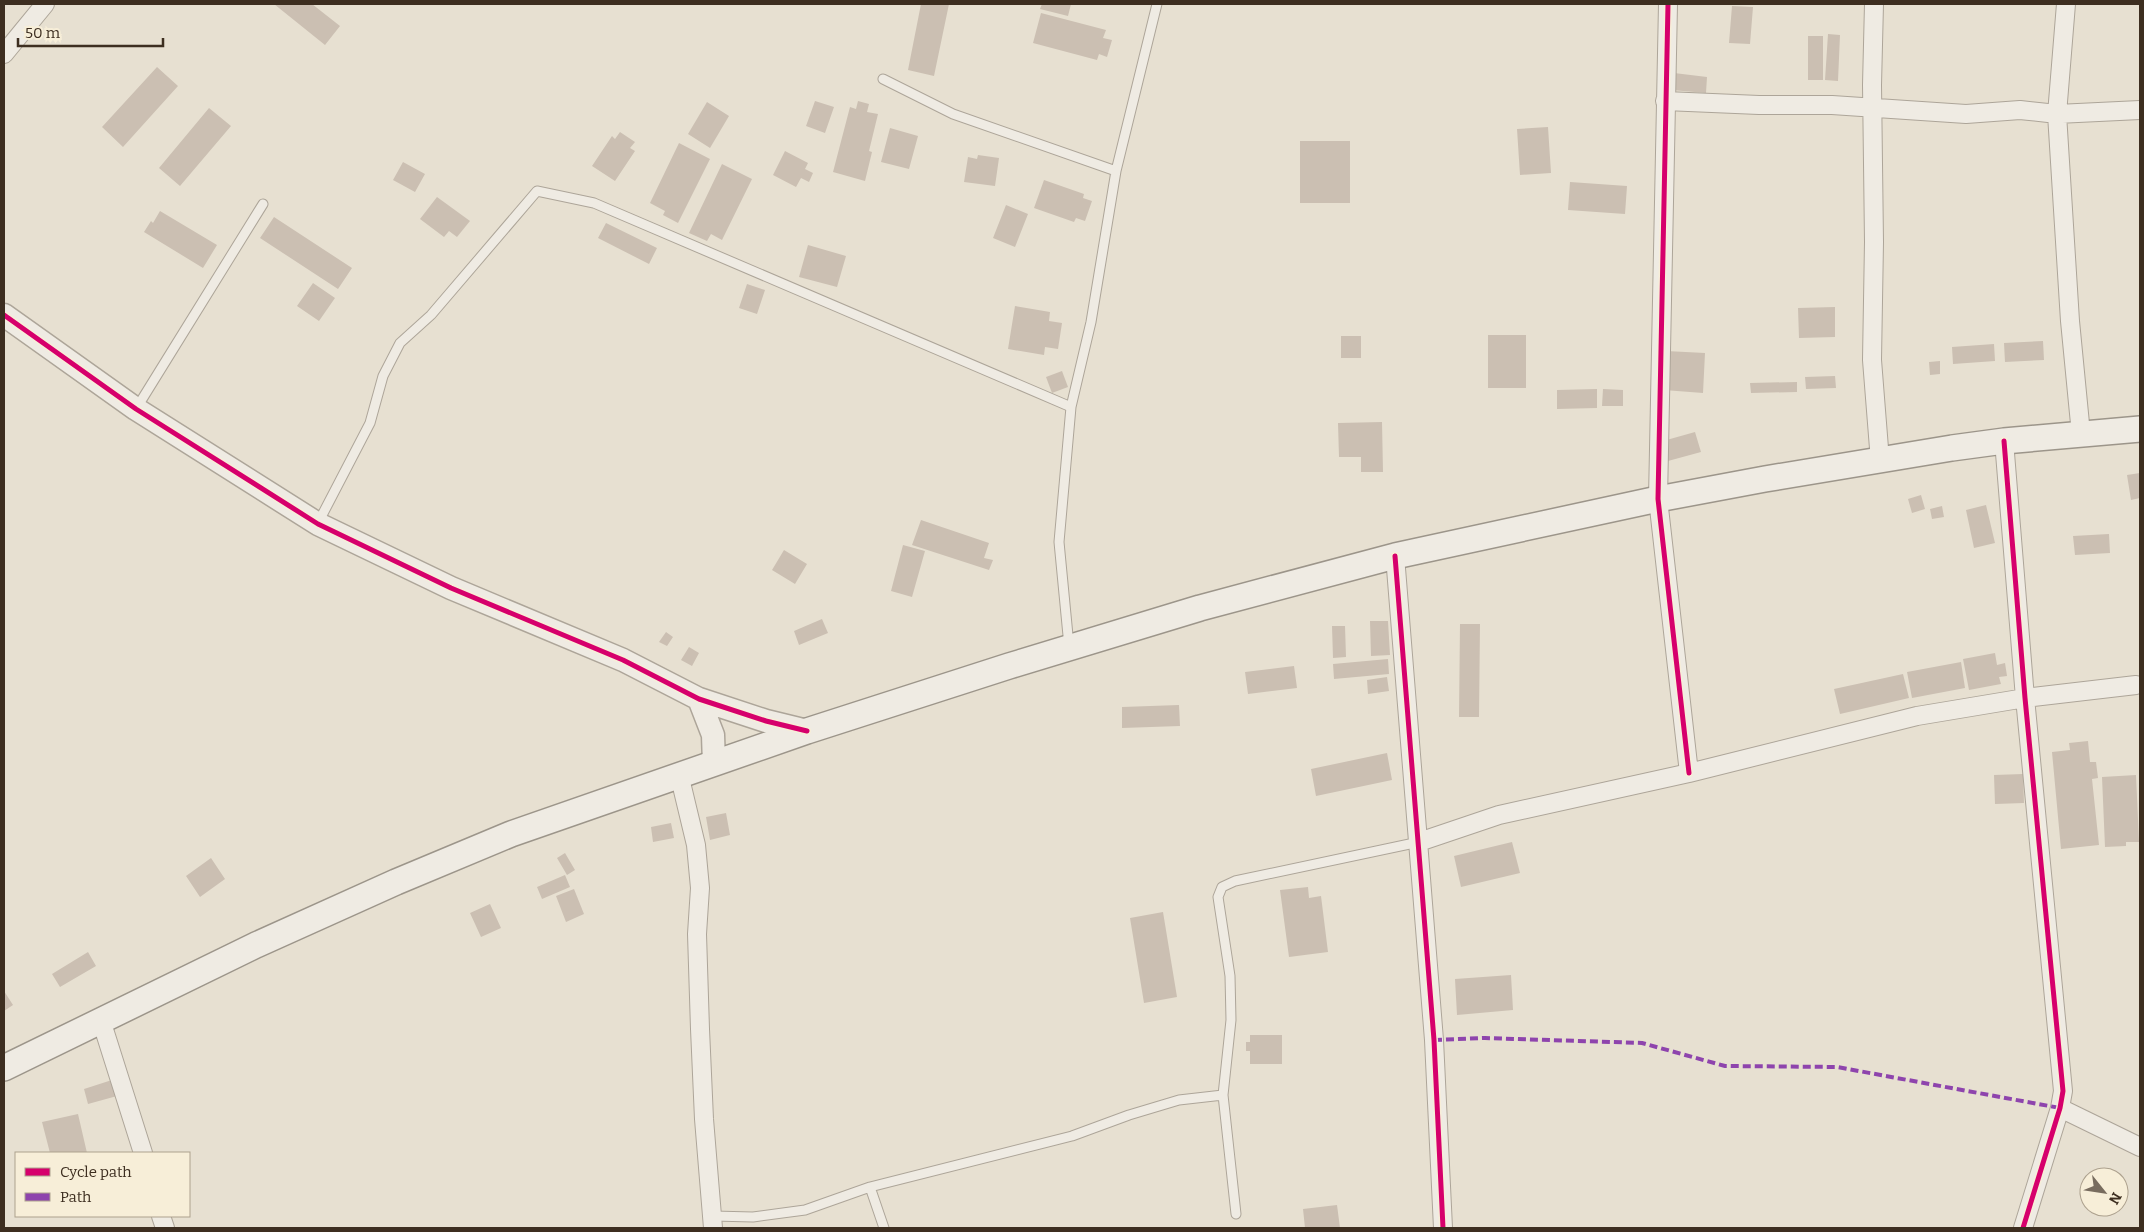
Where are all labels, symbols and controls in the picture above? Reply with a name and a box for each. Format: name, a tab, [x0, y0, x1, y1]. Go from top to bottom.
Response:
scale bar	[18, 15, 162, 47]
text: 50 m	[25, 24, 61, 42]
legend	[15, 1152, 190, 1217]
text: Cycle path	[60, 1163, 132, 1181]
north arrow	[2079, 1167, 2129, 1217]
text: Path	[60, 1188, 92, 1206]
text: N	[2105, 1189, 2125, 1207]

